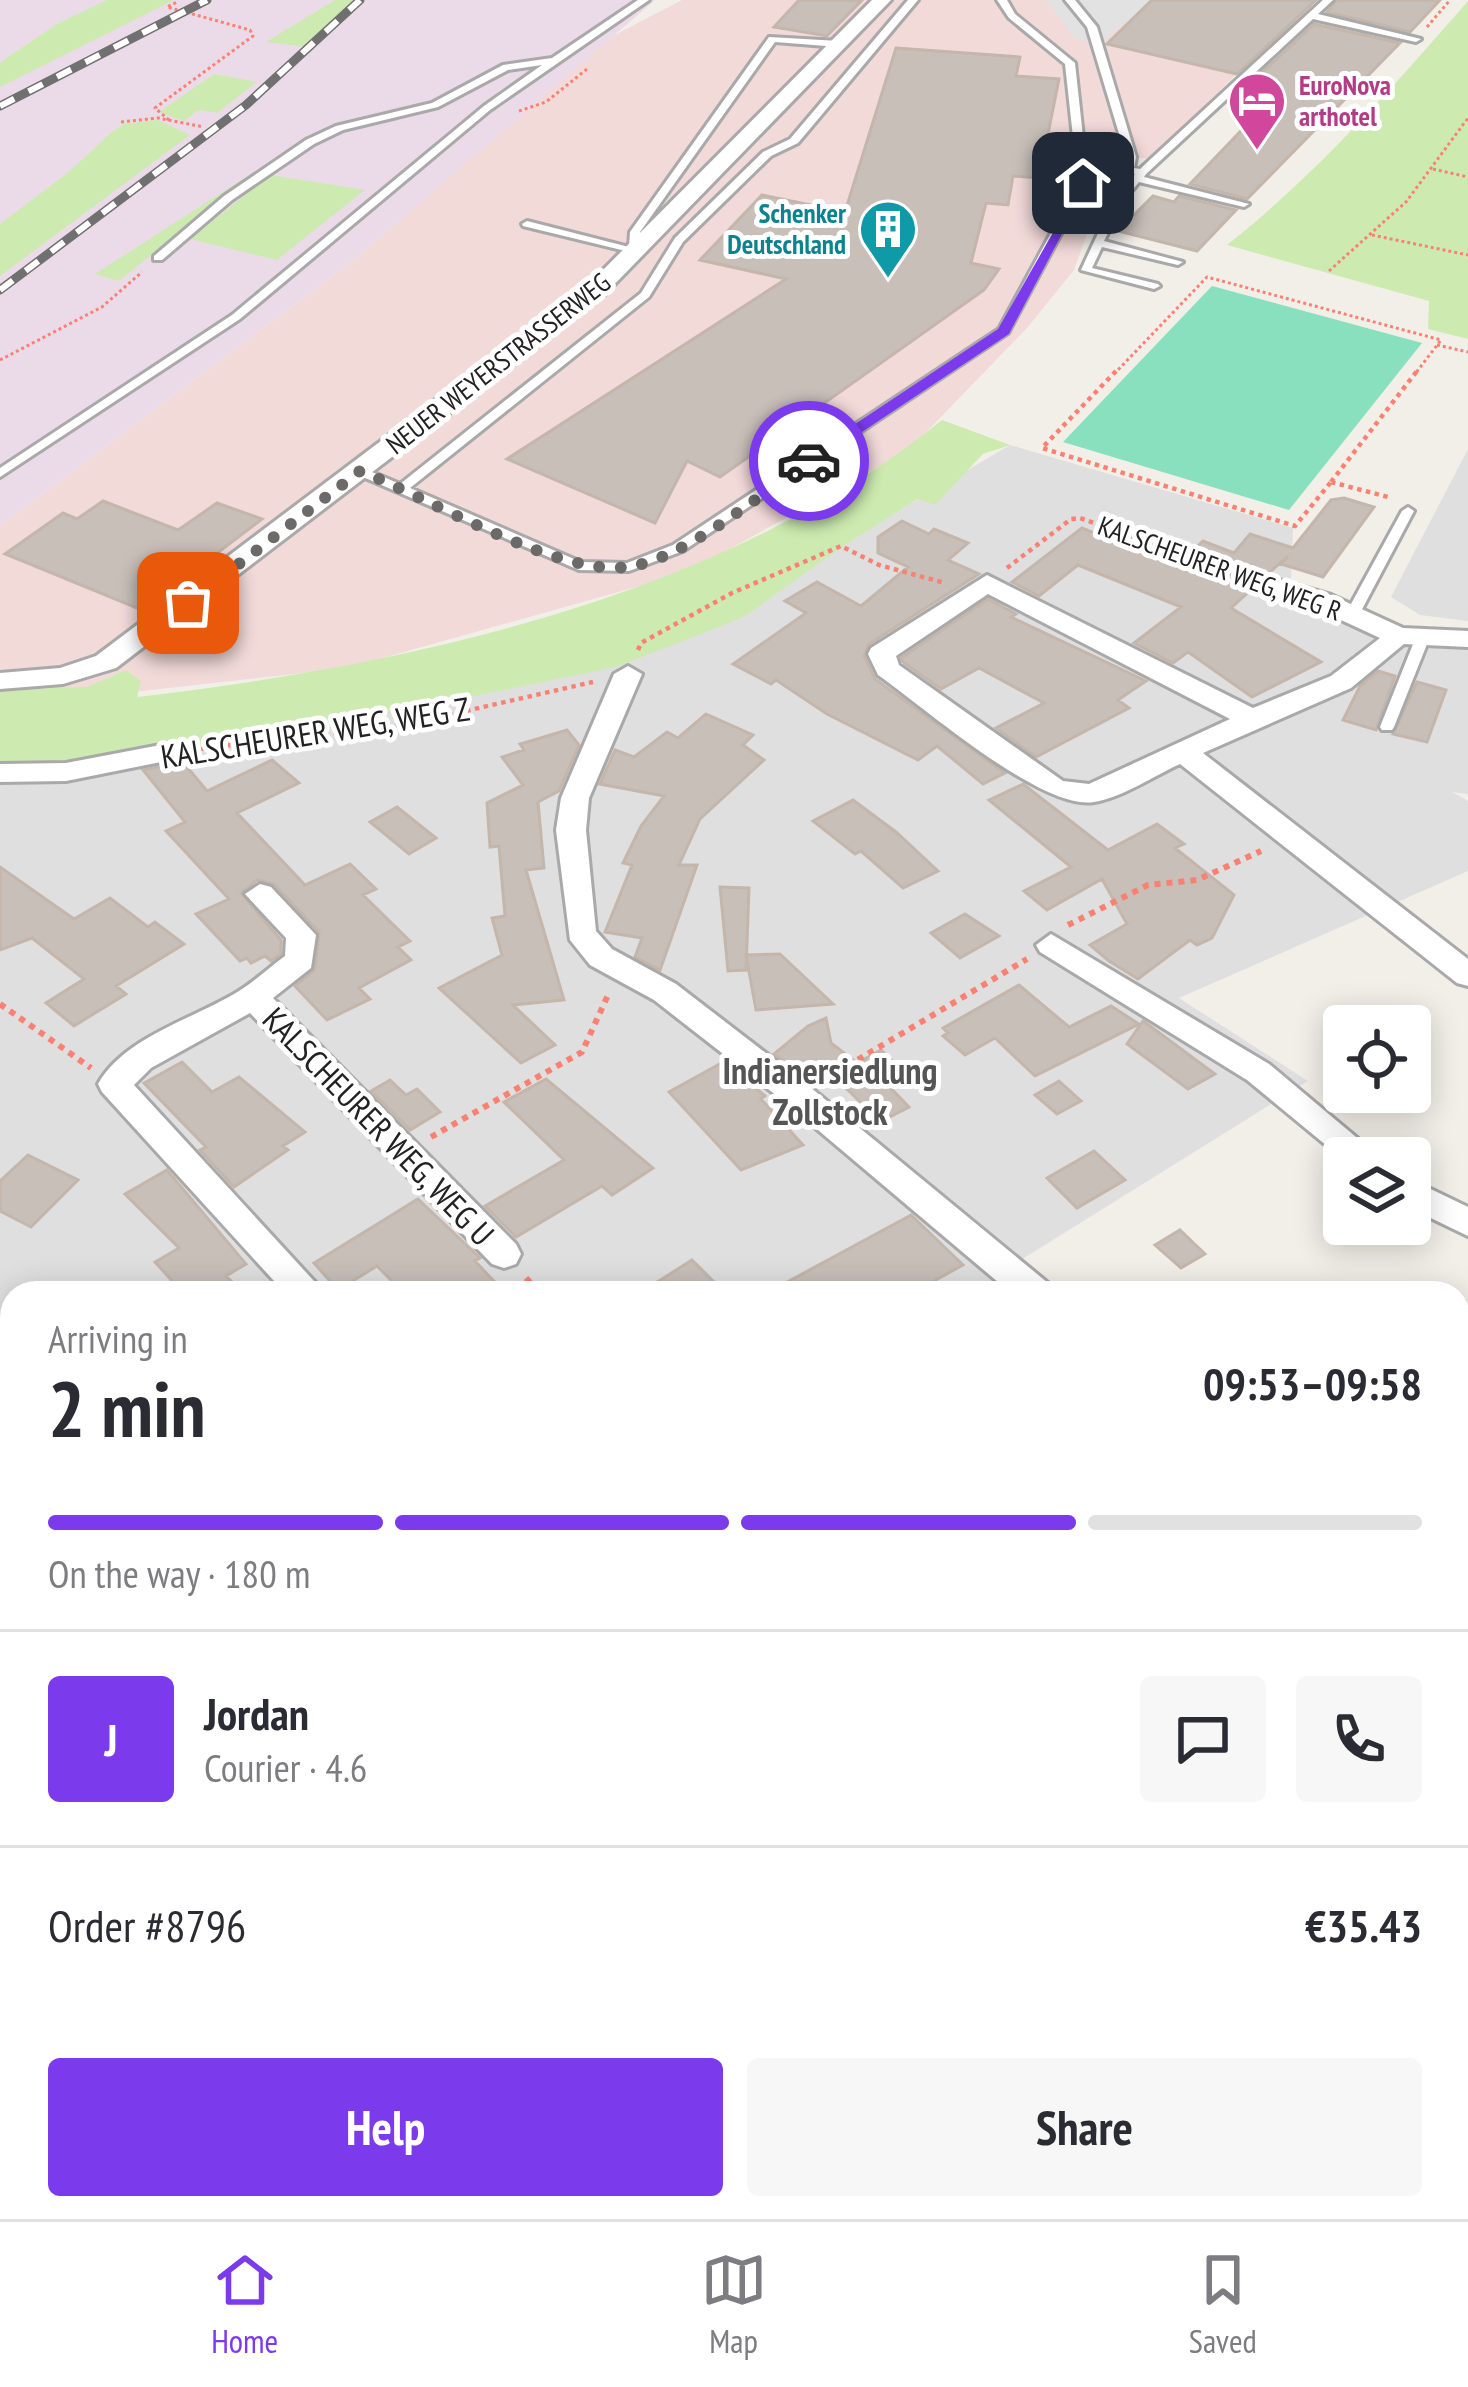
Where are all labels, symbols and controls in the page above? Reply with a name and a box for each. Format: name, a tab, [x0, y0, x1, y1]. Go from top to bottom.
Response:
place label: EuroNova arthotel	[1299, 68, 1391, 133]
hotel icon: EuroNova arthotel	[1226, 70, 1288, 152]
pin	[1032, 132, 1134, 234]
icon: home	[1050, 150, 1116, 216]
place label: Schenker Deutschland	[727, 196, 846, 261]
building icon: Schenker Deutschland	[857, 198, 919, 280]
street label: NEUER WEYERSTRASSERWEG	[379, 265, 617, 461]
courier	[749, 401, 869, 521]
icon: car	[776, 428, 842, 494]
street label: KALSCHEURER WEG, WEG R	[1094, 508, 1346, 628]
pin	[137, 552, 239, 654]
icon: bag	[155, 570, 221, 636]
street label: KALSCHEURER WEG, WEG Z	[158, 686, 472, 778]
street label: KALSCHEURER WEG, WEG U	[254, 998, 504, 1254]
map controls	[1323, 1005, 1431, 1245]
button: locate	[1323, 1005, 1431, 1113]
district label: Indianersiedlung Zollstock	[723, 1047, 937, 1135]
button: layers	[1323, 1137, 1431, 1245]
text: Arriving in	[48, 1313, 188, 1364]
text: 09:53–09:58	[1203, 1354, 1422, 1412]
text: 2 min	[48, 1358, 206, 1459]
text: On the way · 180 m	[48, 1548, 310, 1599]
button: chat	[1140, 1676, 1266, 1802]
button: phone	[1296, 1676, 1422, 1802]
text: Jordan	[204, 1684, 309, 1742]
text: J	[104, 1710, 118, 1768]
text: Courier · 4.6	[204, 1742, 367, 1793]
text: Order #8796	[48, 1896, 246, 1954]
text: €35.43	[1305, 1896, 1422, 1954]
button: Help	[48, 2058, 723, 2196]
button: Share	[747, 2058, 1422, 2196]
tab: Home	[211, 2247, 278, 2362]
tab: Map	[701, 2247, 767, 2362]
tab: Saved	[1189, 2247, 1257, 2362]

